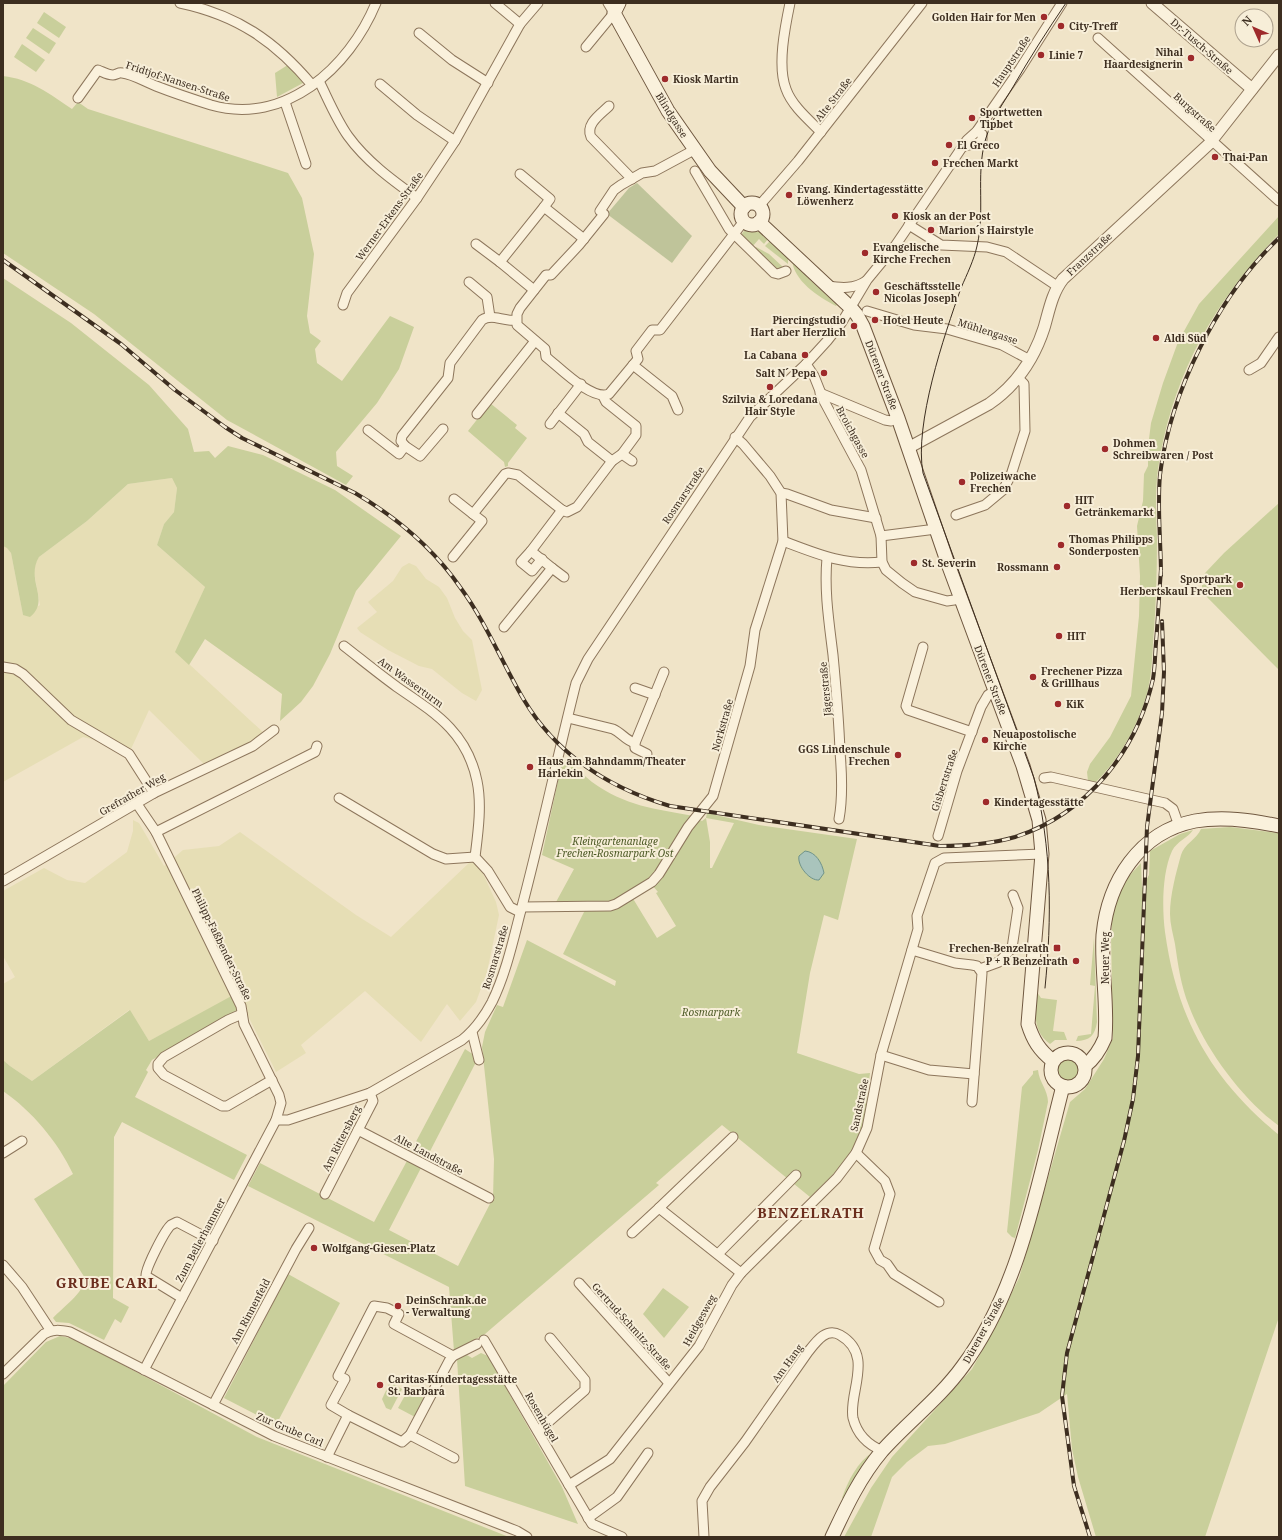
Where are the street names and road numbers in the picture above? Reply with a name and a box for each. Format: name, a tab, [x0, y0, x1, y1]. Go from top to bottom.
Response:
street label: Dr.-Tusch-Straße	[1168, 15, 1236, 77]
street label: Hauptstraße	[989, 32, 1033, 90]
street label: Fridtjof-Nansen-Straße	[124, 57, 232, 105]
street label: Alte Straße	[811, 74, 855, 124]
street label: Burgstraße	[1171, 89, 1219, 135]
street label: Blindgasse	[653, 90, 691, 140]
street label: Werner-Erkens-Straße	[352, 169, 426, 263]
street label: Franzstraße	[1063, 229, 1115, 279]
street label: Mühlengasse	[956, 315, 1020, 347]
street label: Dürener Straße	[862, 338, 902, 412]
street label: Broichgasse	[833, 404, 873, 460]
street label: Rosmarstraße	[659, 463, 707, 527]
street label: Dürener Straße	[971, 643, 1011, 717]
street label: Am Wasserturm	[375, 654, 447, 711]
street label: Jägerstraße	[816, 661, 834, 718]
street label: Norkstraße	[708, 697, 736, 753]
street label: Gisbertstraße	[927, 747, 961, 813]
street label: Grefrather Weg	[96, 769, 168, 819]
street label: Philipp-Faßbender-Straße	[189, 886, 255, 1002]
street label: Rosmarstraße	[479, 923, 511, 991]
street label: Neuer Weg	[1098, 931, 1112, 984]
street label: Sandstraße	[847, 1077, 871, 1133]
street label: Am Rittersberg	[318, 1102, 364, 1173]
street label: Alte Landstraße	[392, 1130, 466, 1178]
street label: Zum Bellerhammer	[172, 1195, 228, 1285]
street label: Am Rinnenfeld	[227, 1276, 273, 1346]
street label: Gertrud-Schmitz-Straße	[589, 1279, 675, 1373]
street label: Heidgesweg	[679, 1291, 719, 1348]
street label: Dürener Straße	[959, 1294, 1007, 1366]
street label: Am Hang	[768, 1340, 806, 1385]
street label: Rosenhügel	[522, 1390, 562, 1444]
street label: Zur Grube Carl	[254, 1409, 326, 1449]

